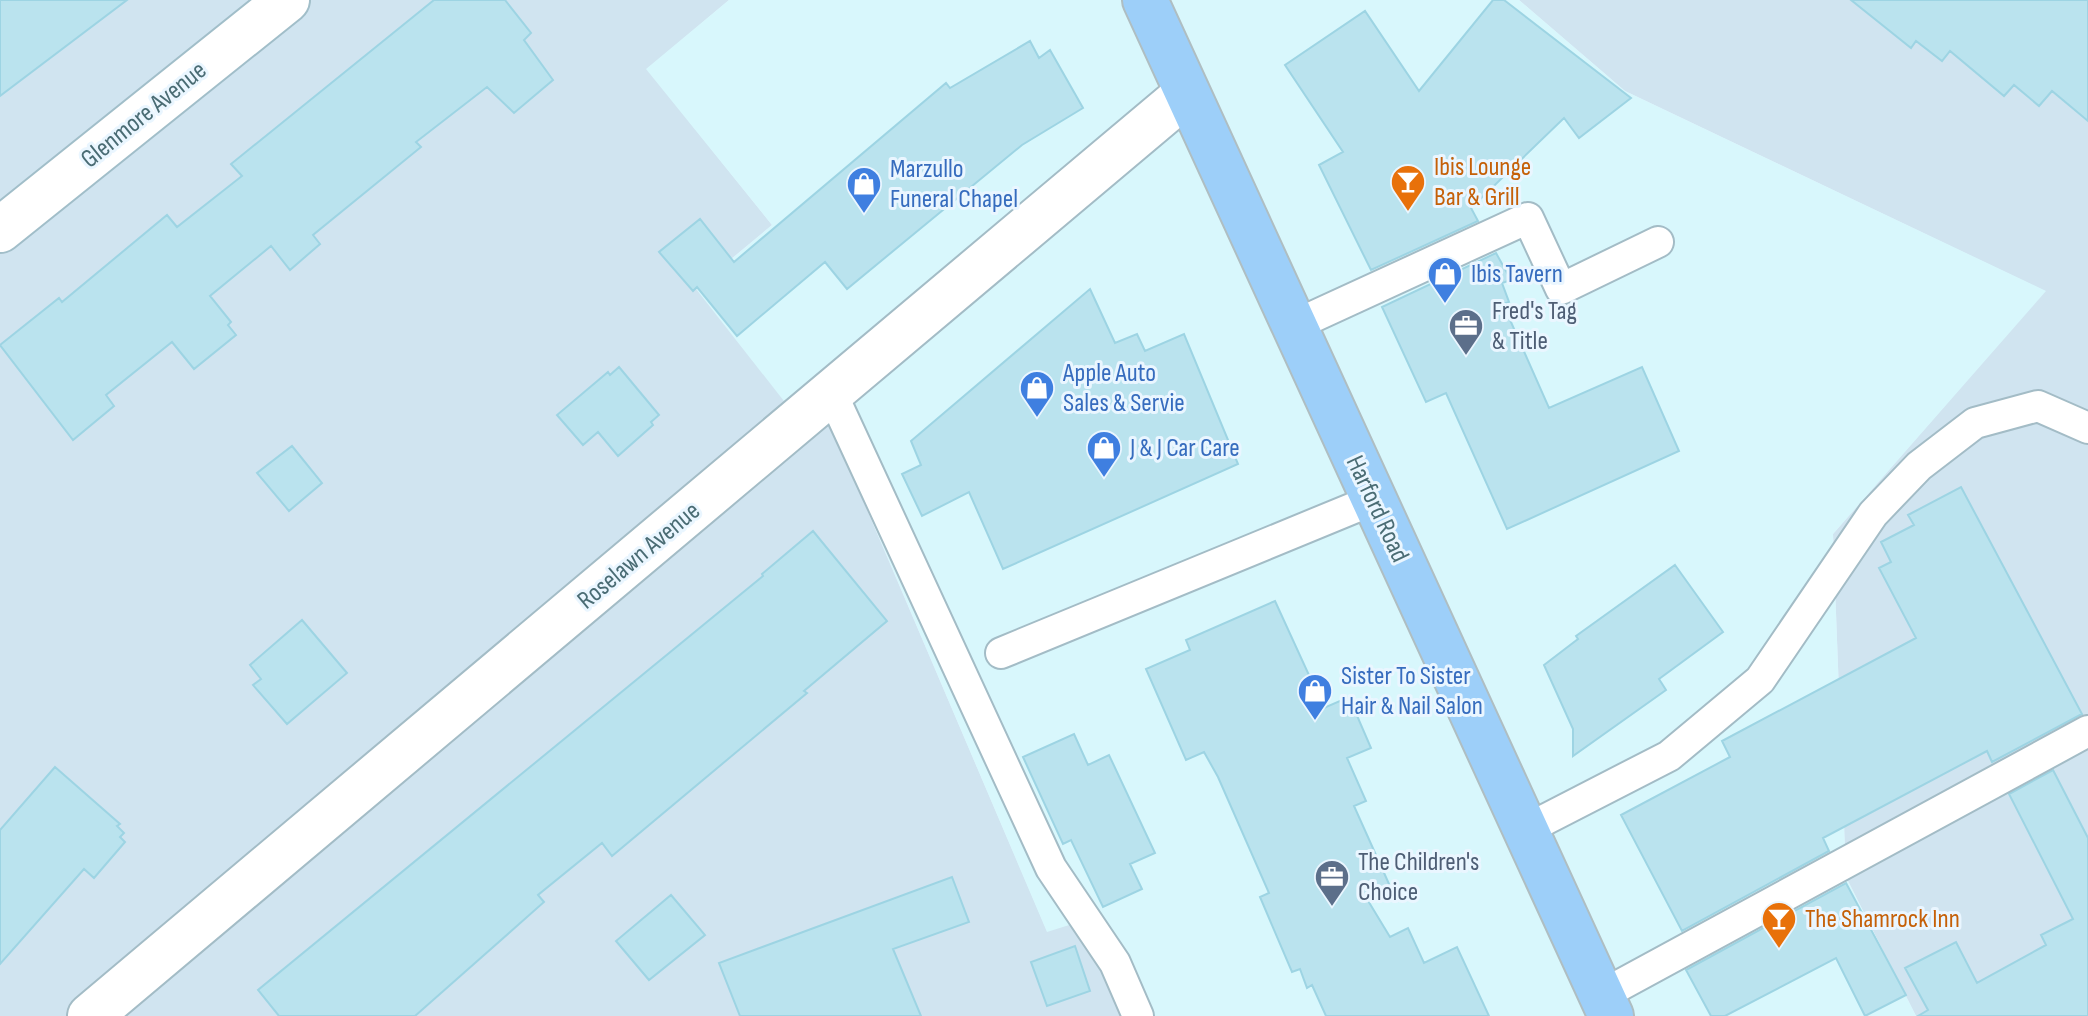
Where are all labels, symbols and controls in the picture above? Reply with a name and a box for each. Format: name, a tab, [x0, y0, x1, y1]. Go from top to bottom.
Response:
street label: Glenmore Avenue	[75, 55, 213, 175]
place label: Ibis Lounge Bar & Grill	[1434, 152, 1531, 213]
place label: Marzullo Funeral Chapel	[890, 154, 1018, 215]
bar icon: Ibis Lounge Bar & Grill	[1389, 163, 1427, 213]
shop icon: Marzullo Funeral Chapel	[845, 165, 883, 215]
shop icon: Ibis Tavern	[1426, 255, 1464, 305]
place label: Ibis Tavern	[1471, 259, 1563, 290]
place label: Fred's Tag & Title	[1492, 296, 1577, 357]
office icon: Fred's Tag & Title	[1447, 307, 1485, 357]
place label: Apple Auto Sales & Servie	[1062, 358, 1185, 419]
shop icon: Apple Auto Sales & Servie	[1018, 369, 1056, 419]
shop icon: J & J Car Care	[1085, 429, 1123, 479]
place label: J & J Car Care	[1129, 433, 1240, 464]
street label: Harford Road	[1339, 451, 1415, 567]
street label: Roselawn Avenue	[571, 496, 707, 616]
place label: Sister To Sister Hair & Nail Salon	[1341, 661, 1483, 722]
shop icon: Sister To Sister Hair & Nail Salon	[1296, 672, 1334, 722]
place label: The Children's Choice	[1358, 847, 1479, 908]
office icon: The Children's Choice	[1313, 858, 1351, 908]
bar icon: The Shamrock Inn	[1760, 900, 1798, 950]
place label: The Shamrock Inn	[1805, 904, 1960, 935]

